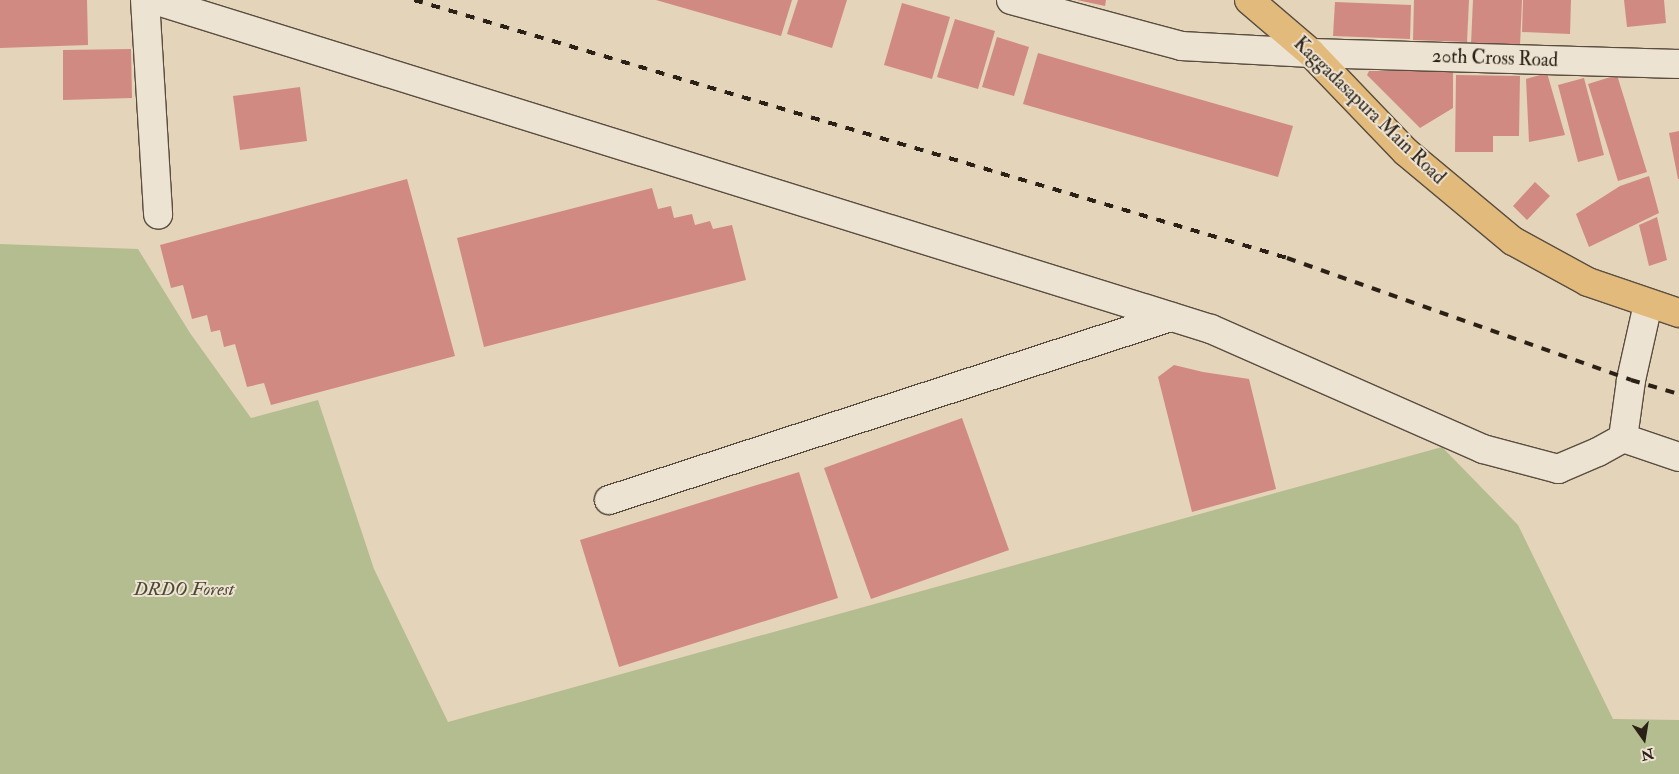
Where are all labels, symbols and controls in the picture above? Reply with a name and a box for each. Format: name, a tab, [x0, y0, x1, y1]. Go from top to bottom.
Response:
street label: Kaggadasapura Main Road	[1288, 33, 1450, 189]
street label: 20th Cross Road	[1432, 45, 1558, 73]
park label: DRDO Forest	[134, 579, 234, 601]
north arrow	[1619, 714, 1669, 764]
text: N	[1639, 744, 1656, 764]

